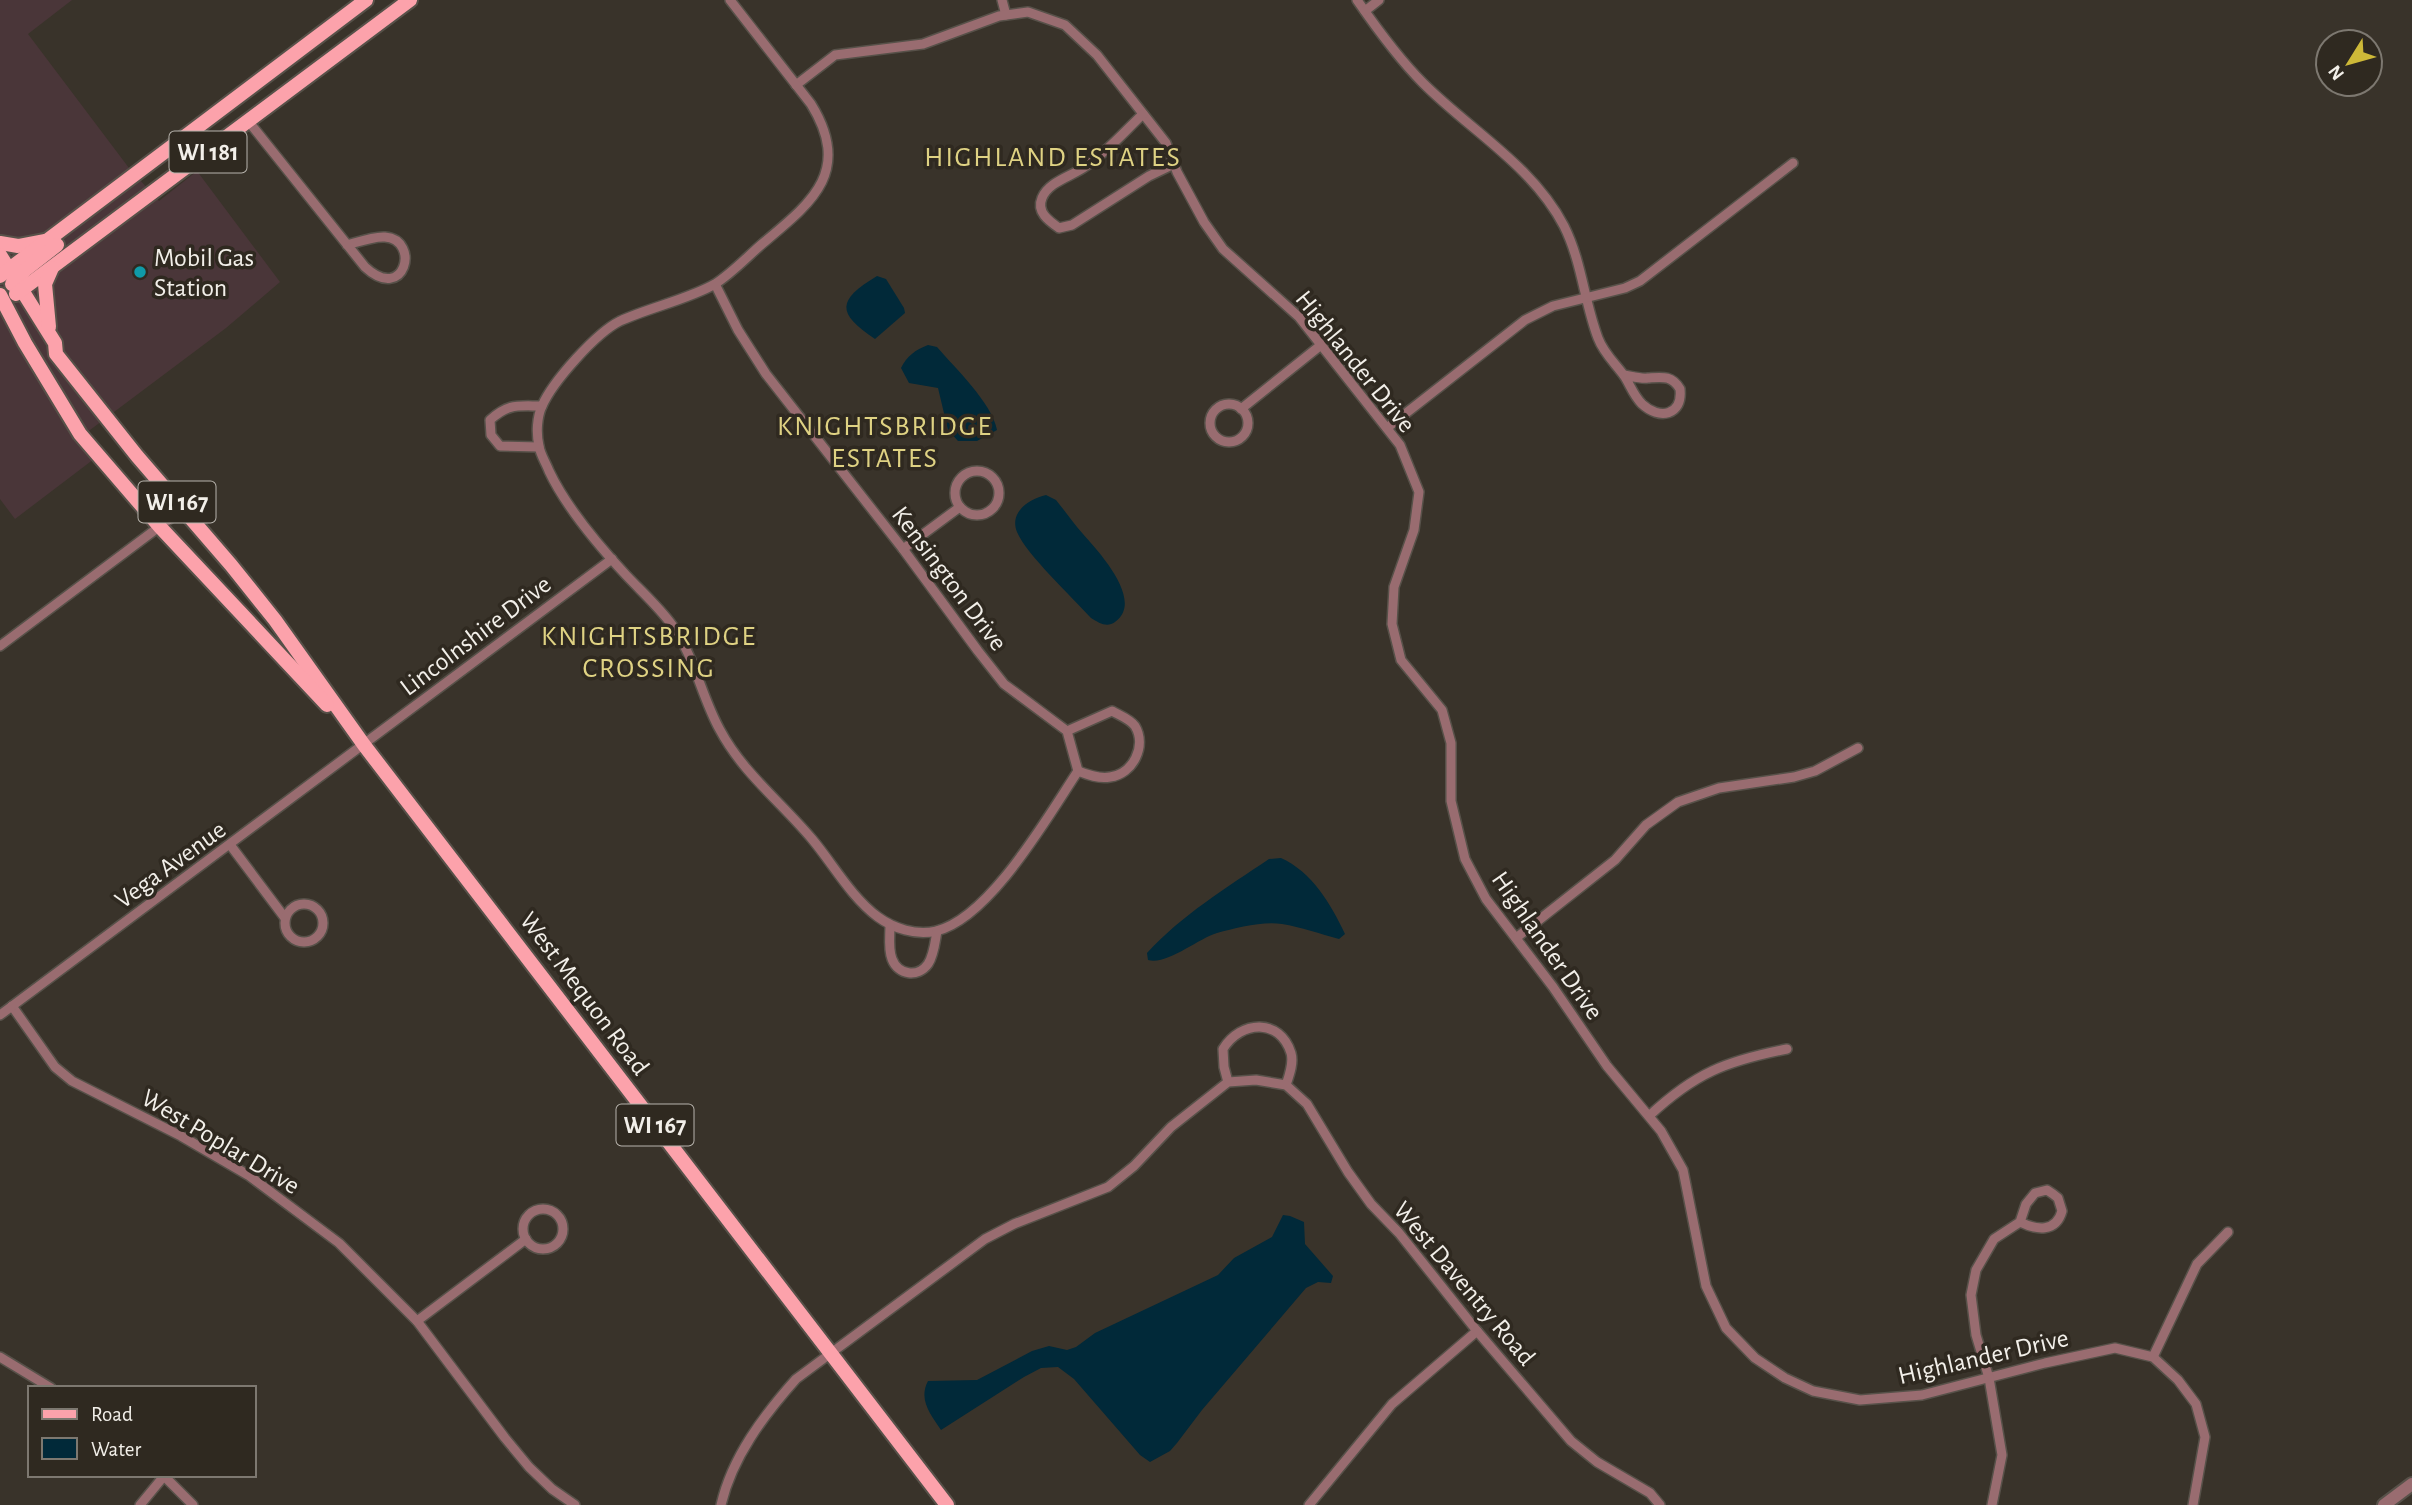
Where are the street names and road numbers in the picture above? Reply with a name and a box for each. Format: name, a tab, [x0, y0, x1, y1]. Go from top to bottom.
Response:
road number: WI 181	[170, 132, 246, 172]
street label: Highlander Drive	[1290, 286, 1420, 437]
road number: WI 167	[138, 481, 216, 522]
street label: Kensington Drive	[887, 502, 1012, 656]
street label: Lincolnshire Drive	[395, 571, 556, 701]
street label: Vega Avenue	[110, 816, 231, 913]
street label: Highlander Drive	[1487, 867, 1608, 1024]
street label: West Mequon Road	[515, 907, 654, 1080]
street label: West Poplar Drive	[137, 1084, 304, 1199]
road number: WI 167	[616, 1105, 694, 1146]
street label: West Daventry Road	[1388, 1197, 1540, 1370]
street label: Highlander Drive	[1895, 1325, 2071, 1389]

